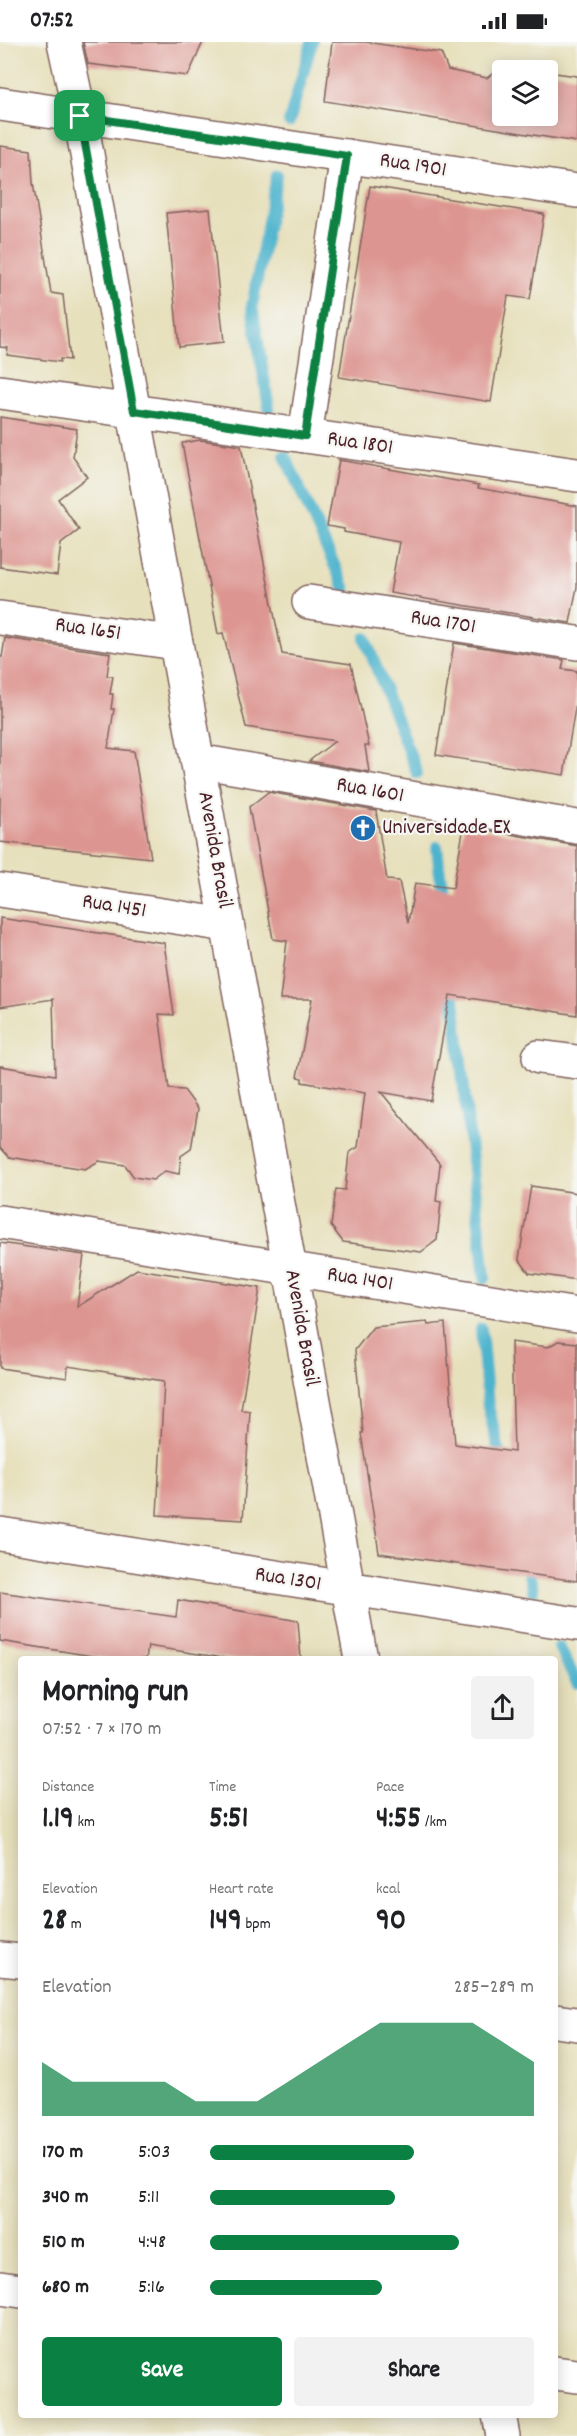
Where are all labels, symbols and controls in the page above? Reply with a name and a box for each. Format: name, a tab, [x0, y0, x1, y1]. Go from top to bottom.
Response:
text: 07:52	[30, 6, 74, 37]
map controls	[492, 60, 558, 126]
button: layers	[492, 60, 558, 126]
pin	[54, 90, 105, 141]
icon: arrive	[63, 99, 96, 132]
street label: Rua 1901	[377, 145, 449, 187]
street label: Rua 1801	[325, 424, 395, 464]
street label: Rua 1701	[408, 603, 478, 643]
street label: Rua 1651	[53, 610, 123, 650]
street label: Rua 1601	[334, 770, 406, 812]
street label: Avenida Brasil	[188, 789, 240, 911]
church icon: Universidade EX	[348, 813, 378, 843]
place label: Universidade EX	[382, 813, 511, 844]
street label: Rua 1451	[80, 887, 148, 927]
street label: Rua 1401	[325, 1260, 395, 1300]
street label: Avenida Brasil	[275, 1267, 327, 1389]
street label: Rua 1301	[253, 1559, 323, 1601]
text: Morning run	[42, 1670, 189, 1717]
button: share	[471, 1676, 534, 1739]
text: 07:52 · 7 × 170 m	[42, 1716, 162, 1744]
text: Distance	[42, 1776, 94, 1799]
text: Time	[209, 1776, 236, 1799]
text: Pace	[376, 1776, 404, 1799]
text: 1.19	[42, 1799, 74, 1842]
text: 5:51	[209, 1799, 248, 1842]
text: 4:55	[376, 1799, 421, 1842]
text: km	[74, 1811, 95, 1834]
text: /km	[421, 1811, 447, 1834]
text: Elevation	[42, 1878, 98, 1901]
text: Heart rate	[209, 1878, 274, 1901]
text: kcal	[376, 1878, 400, 1901]
text: 28	[42, 1901, 67, 1944]
text: 149	[209, 1901, 242, 1944]
text: 90	[376, 1901, 406, 1944]
text: m	[67, 1913, 82, 1936]
text: bpm	[242, 1913, 271, 1936]
text: Elevation	[42, 1974, 112, 2002]
text: 285–289 m	[454, 1974, 534, 2002]
text: 170 m	[42, 2139, 83, 2167]
text: 5:03	[138, 2139, 170, 2167]
text: 340 m	[42, 2184, 88, 2212]
text: 5:11	[138, 2184, 159, 2212]
text: 510 m	[42, 2229, 85, 2257]
text: 4:48	[138, 2229, 166, 2257]
text: 680 m	[42, 2274, 89, 2302]
text: 5:16	[138, 2274, 165, 2302]
button: Save	[42, 2337, 282, 2406]
button: Share	[294, 2337, 534, 2406]

